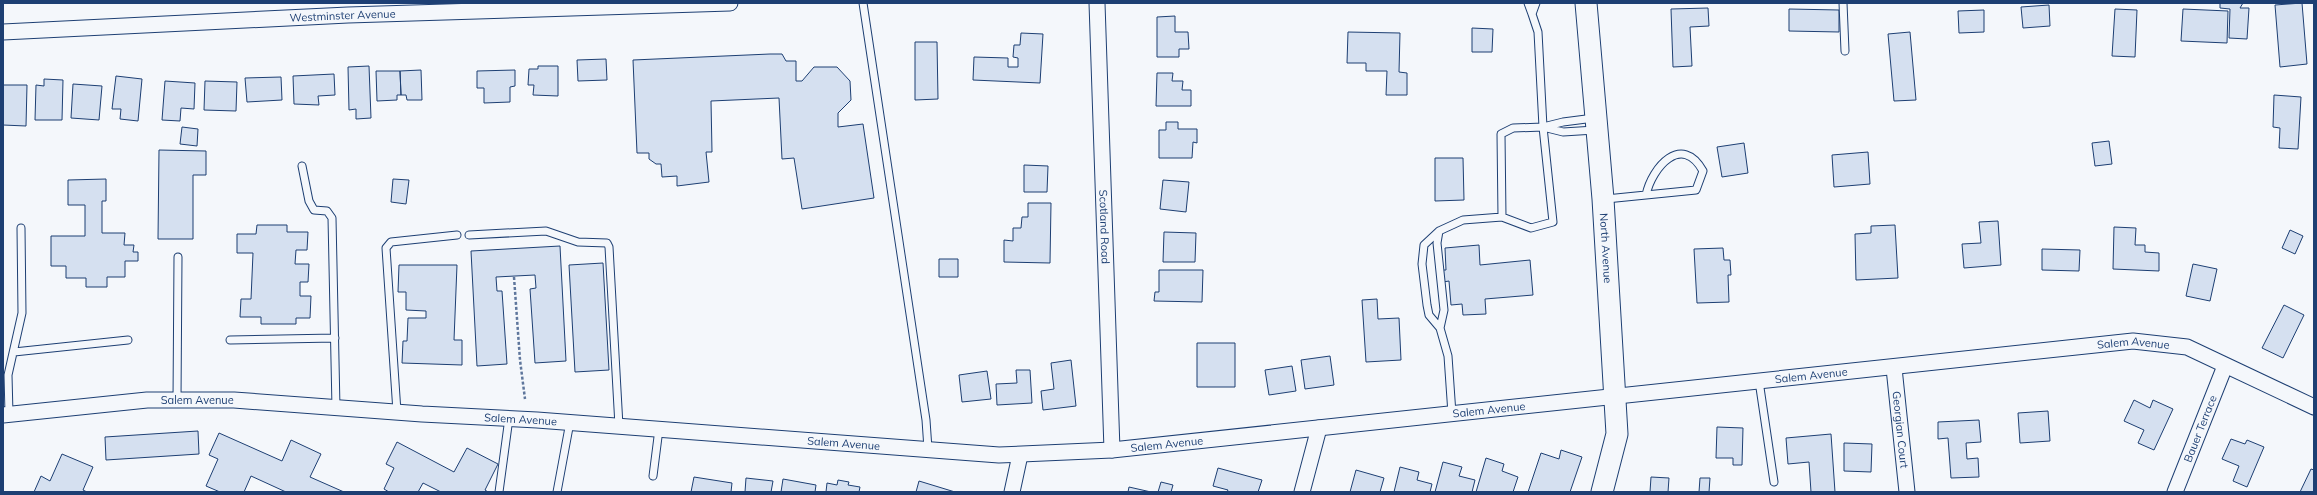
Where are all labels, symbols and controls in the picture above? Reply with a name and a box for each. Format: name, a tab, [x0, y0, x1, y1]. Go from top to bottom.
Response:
street label: Westminster Avenue	[289, 7, 396, 25]
street label: Scotland Road	[1096, 189, 1113, 264]
street label: North Avenue	[1597, 213, 1615, 284]
street label: Salem Avenue	[2096, 334, 2170, 352]
street label: Salem Avenue	[1774, 365, 1848, 386]
street label: Georgian Court	[1889, 390, 1911, 469]
street label: Salem Avenue	[161, 393, 234, 407]
street label: Bauer Terrace	[2180, 393, 2220, 464]
street label: Salem Avenue	[1452, 399, 1526, 421]
street label: Salem Avenue	[484, 410, 558, 428]
street label: Salem Avenue	[807, 433, 881, 453]
street label: Salem Avenue	[1130, 433, 1204, 455]

